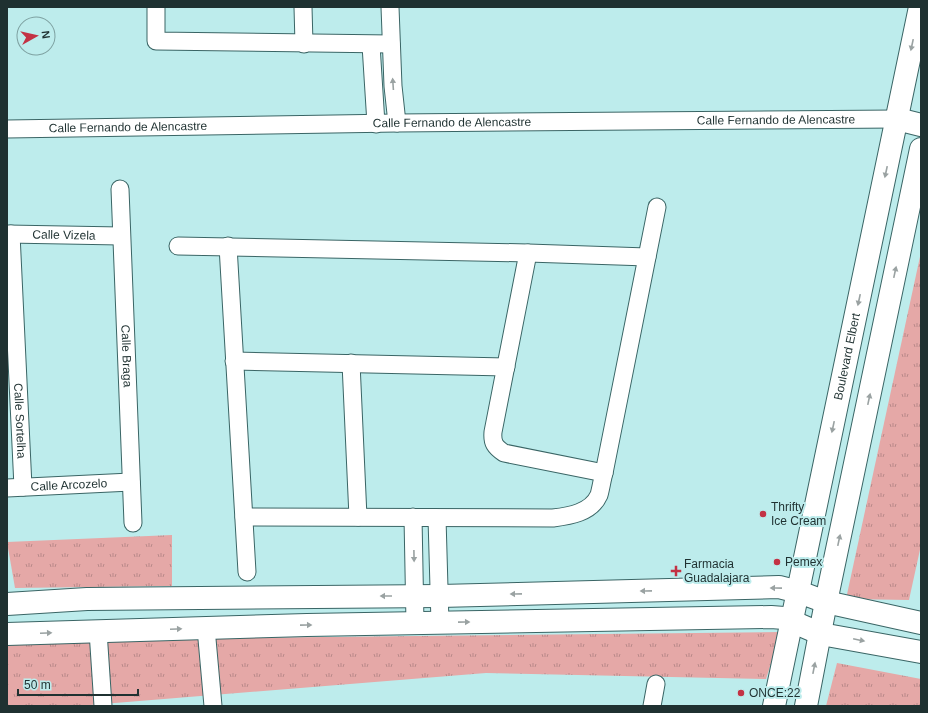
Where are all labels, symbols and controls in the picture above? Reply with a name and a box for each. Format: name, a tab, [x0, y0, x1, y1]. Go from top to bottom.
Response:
north arrow	[16, 16, 56, 56]
text: N	[39, 30, 52, 39]
one-way arrow	[909, 39, 915, 51]
one-way arrow	[389, 78, 396, 90]
street label: Calle Fernando de Alencastre	[697, 112, 855, 128]
street label: Calle Fernando de Alencastre	[373, 115, 532, 130]
street label: Calle Fernando de Alencastre	[49, 119, 208, 135]
one-way arrow	[882, 166, 888, 179]
street label: Calle Vizela	[32, 227, 96, 243]
one-way arrow	[893, 266, 899, 278]
one-way arrow	[856, 294, 862, 306]
street label: Boulevard Elbert	[831, 311, 863, 401]
street label: Calle Braga	[118, 324, 135, 388]
street label: Calle Sortelha	[11, 383, 29, 459]
one-way arrow	[866, 393, 872, 405]
one-way arrow	[829, 421, 835, 433]
street label: Calle Arcozelo	[30, 476, 108, 494]
place label: Thrifty Ice Cream	[771, 500, 826, 528]
marker: Thrifty Ice Cream	[758, 509, 768, 519]
one-way arrow	[836, 534, 842, 546]
one-way arrow	[411, 550, 417, 563]
place label: Pemex	[785, 555, 822, 569]
place label: Farmacia Guadalajara	[684, 557, 750, 585]
marker: Pemex	[772, 557, 782, 567]
marker: Farmacia Guadalajara	[671, 566, 681, 576]
one-way arrow	[769, 585, 782, 591]
one-way arrow	[640, 587, 652, 594]
one-way arrow	[509, 591, 522, 597]
one-way arrow	[379, 593, 392, 599]
one-way arrow	[458, 619, 471, 625]
one-way arrow	[300, 622, 313, 628]
one-way arrow	[170, 626, 183, 632]
one-way arrow	[40, 630, 53, 636]
one-way arrow	[853, 637, 865, 643]
one-way arrow	[811, 662, 817, 674]
scale bar	[18, 671, 138, 697]
text: 50 m	[24, 678, 51, 692]
place label: ONCE:22	[749, 686, 801, 700]
marker: ONCE:22	[736, 688, 746, 698]

